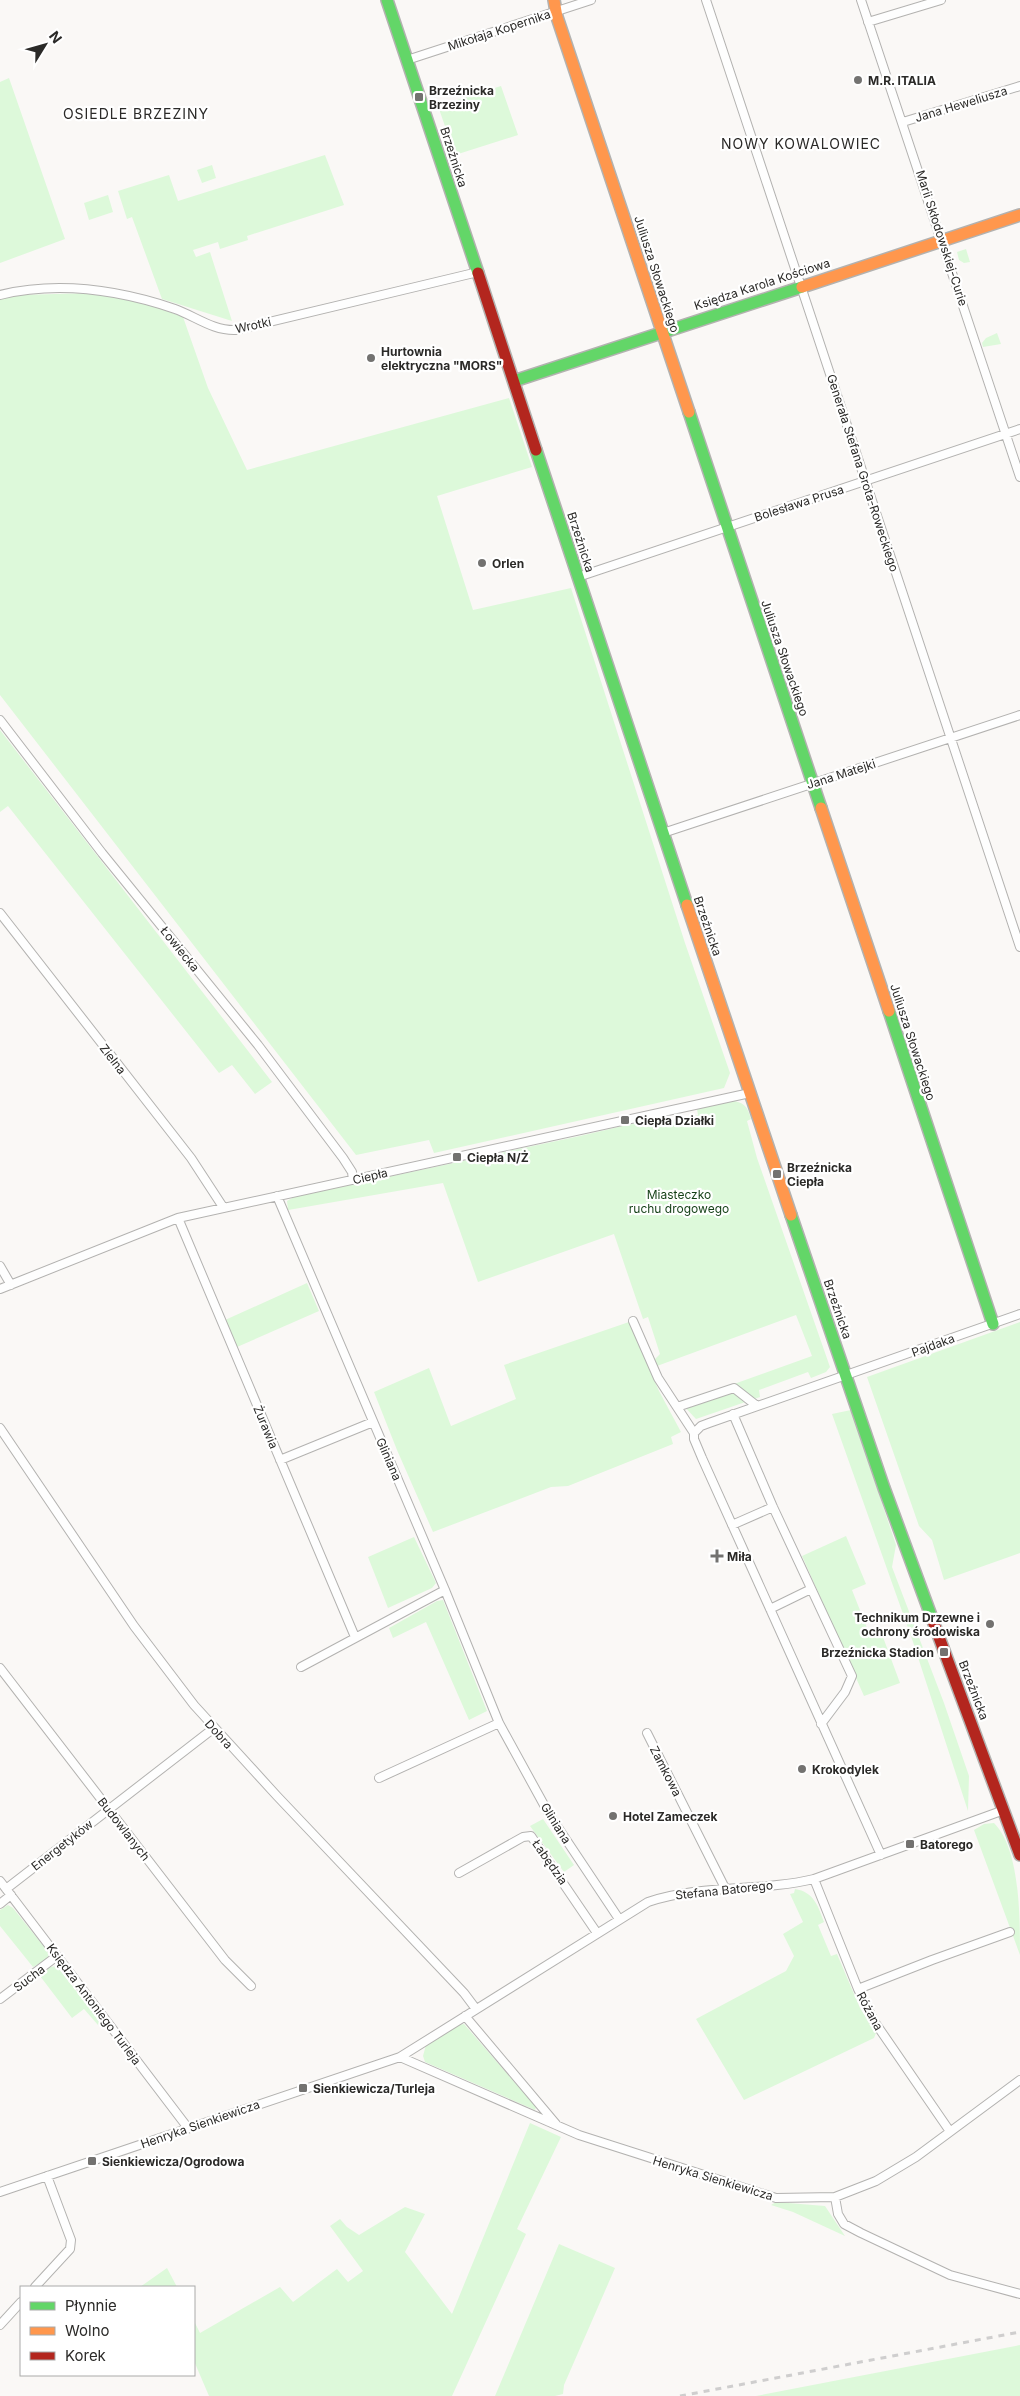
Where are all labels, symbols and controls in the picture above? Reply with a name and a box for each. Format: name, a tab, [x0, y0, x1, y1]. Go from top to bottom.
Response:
street label: Mikołaja Kopernika	[446, 6, 552, 54]
north arrow	[20, 20, 70, 70]
text: N	[46, 27, 66, 46]
place label: M.R. ITALIA	[868, 73, 936, 88]
marker: M.R. ITALIA	[852, 74, 864, 86]
place label: Brzeźnicka Brzeziny	[429, 83, 494, 112]
street label: Jana Heweliusza	[913, 83, 1009, 125]
marker: Brzeźnicka Brzeziny	[413, 91, 425, 103]
district label: OSIEDLE BRZEZINY	[63, 105, 209, 122]
street label: Brzeźnicka	[437, 125, 471, 189]
district label: NOWY KOWALOWIEC	[721, 135, 881, 152]
street label: Marii Skłodowskiej-Curie	[913, 168, 971, 308]
street label: Juliusza Słowackiego	[631, 214, 683, 334]
street label: Księdza Karola Kościowa	[692, 255, 832, 313]
street label: Wrotki	[234, 314, 272, 336]
place label: Hurtownia elektryczna "MORS"	[381, 344, 502, 373]
marker: Hurtownia elektryczna "MORS"	[365, 352, 377, 364]
street label: Generała Stefana Grota-Roweckiego	[824, 372, 902, 574]
street label: Bolesława Prusa	[752, 481, 846, 525]
street label: Brzeźnicka	[564, 510, 598, 574]
place label: Orlen	[492, 556, 524, 571]
marker: Orlen	[476, 557, 488, 569]
street label: Juliusza Słowackiego	[758, 598, 812, 718]
street label: Jana Matejki	[805, 756, 877, 792]
street label: Brzeźnicka	[691, 894, 725, 958]
street label: Łowiecka	[157, 923, 203, 975]
street label: Juliusza Słowackiego	[887, 982, 939, 1102]
street label: Zielna	[97, 1041, 129, 1077]
place label: Ciepła Działki	[635, 1113, 714, 1128]
marker: Ciepła Działki	[619, 1114, 631, 1126]
place label: Ciepła N/Ż	[467, 1150, 529, 1165]
marker: Ciepła N/Ż	[451, 1151, 463, 1163]
place label: Brzeźnicka Ciepła	[787, 1160, 852, 1189]
street label: Ciepła	[351, 1165, 389, 1187]
marker: Brzeźnicka Ciepła	[771, 1168, 783, 1180]
park label: Miasteczko ruchu drogowego	[629, 1187, 729, 1216]
street label: Brzeźnicka	[821, 1277, 855, 1341]
street label: Pajdaka	[909, 1330, 957, 1360]
street label: Żurawia	[250, 1403, 282, 1451]
street label: Gliniana	[373, 1435, 405, 1483]
place label: Miła	[727, 1549, 752, 1564]
marker: Miła	[711, 1550, 723, 1562]
place label: Technikum Drzewne i ochrony środowiska	[854, 1610, 980, 1639]
marker: Technikum Drzewne i ochrony środowiska	[984, 1618, 996, 1630]
place label: Brzeźnicka Stadion	[821, 1645, 934, 1660]
marker: Brzeźnicka Stadion	[938, 1646, 950, 1658]
street label: Brzeźnicka	[956, 1658, 992, 1722]
street label: Dobra	[202, 1716, 236, 1752]
street label: Zamkowa	[647, 1743, 685, 1799]
place label: Krokodylek	[812, 1762, 879, 1777]
marker: Krokodylek	[796, 1763, 808, 1775]
street label: Budowlanych	[95, 1794, 153, 1864]
street label: Gliniana	[538, 1800, 574, 1846]
place label: Hotel Zameczek	[623, 1809, 717, 1824]
marker: Hotel Zameczek	[607, 1810, 619, 1822]
street label: Energetyków	[28, 1816, 96, 1874]
street label: Łabędzia	[529, 1836, 571, 1888]
place label: Batorego	[920, 1837, 973, 1852]
marker: Batorego	[904, 1838, 916, 1850]
street label: Stefana Batorego	[674, 1877, 774, 1903]
street label: Księdza Antoniego Turleja	[44, 1940, 144, 2068]
street label: Sucha	[10, 1961, 48, 1995]
street label: Różana	[854, 1989, 886, 2033]
place label: Sienkiewicza/Turleja	[313, 2081, 435, 2096]
marker: Sienkiewicza/Turleja	[297, 2082, 309, 2094]
street label: Henryka Sienkiewicza	[138, 2097, 262, 2151]
street label: Henryka Sienkiewicza	[651, 2153, 775, 2203]
place label: Sienkiewicza/Ogrodowa	[102, 2154, 244, 2169]
marker: Sienkiewicza/Ogrodowa	[86, 2155, 98, 2167]
legend	[20, 2286, 195, 2376]
text: Płynnie	[65, 2296, 117, 2315]
text: Wolno	[65, 2321, 110, 2340]
text: Korek	[65, 2346, 107, 2365]

